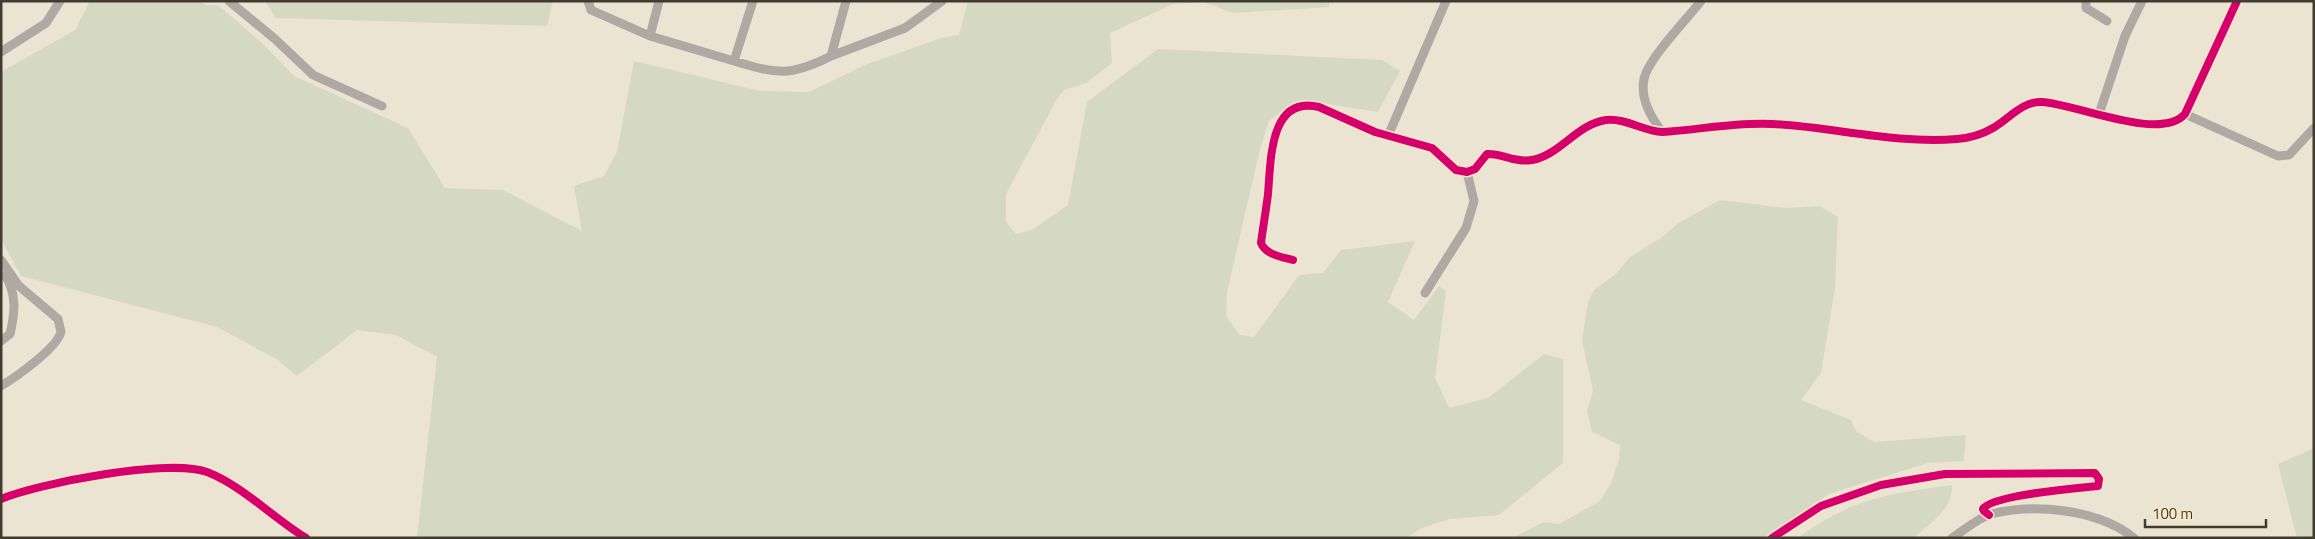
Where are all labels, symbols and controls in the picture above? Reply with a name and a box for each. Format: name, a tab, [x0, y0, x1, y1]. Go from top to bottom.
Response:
scale bar	[2145, 496, 2266, 528]
text: 100 m	[2152, 502, 2193, 525]

